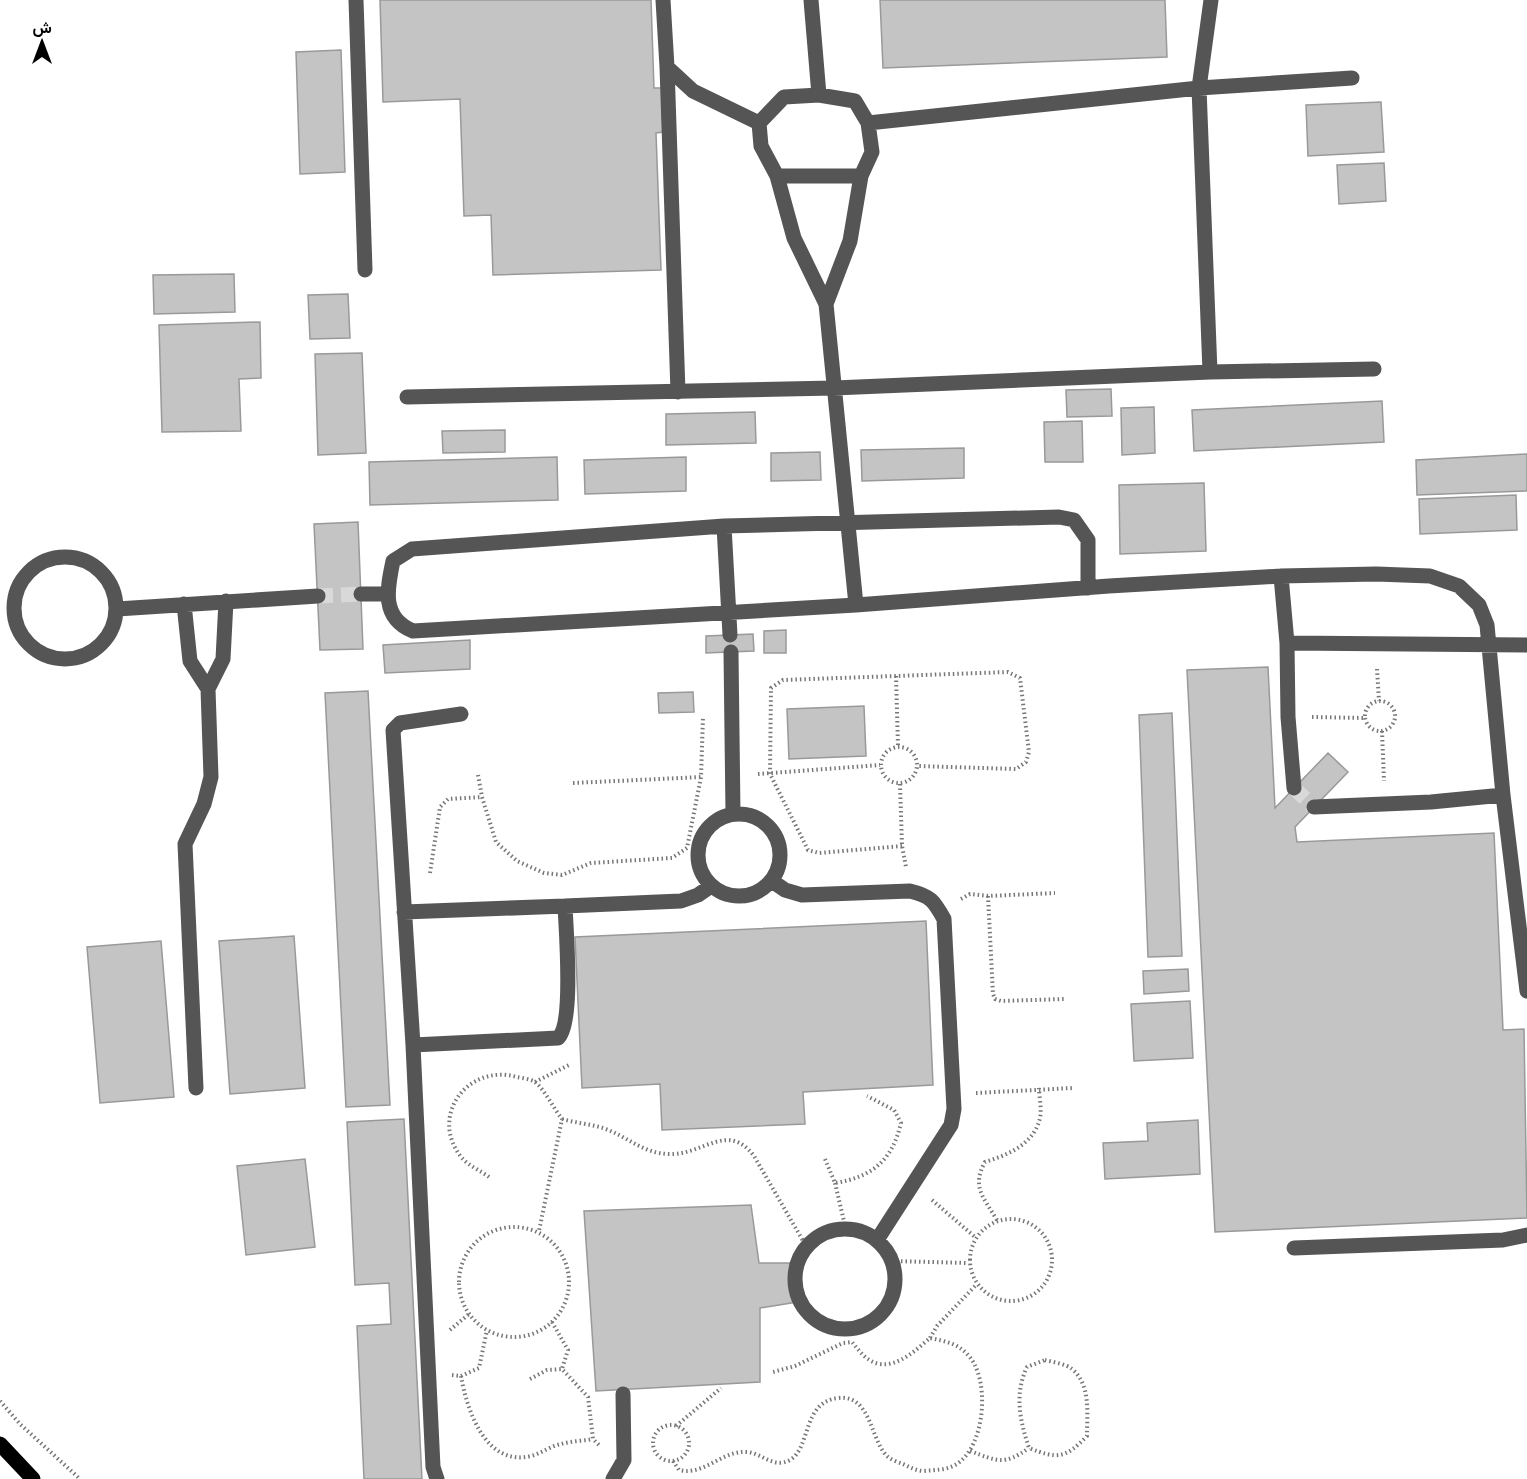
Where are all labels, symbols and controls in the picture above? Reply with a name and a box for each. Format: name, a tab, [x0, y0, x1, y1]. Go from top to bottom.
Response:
north arrow	[12, 12, 72, 72]
text: ش	[32, 18, 52, 37]

